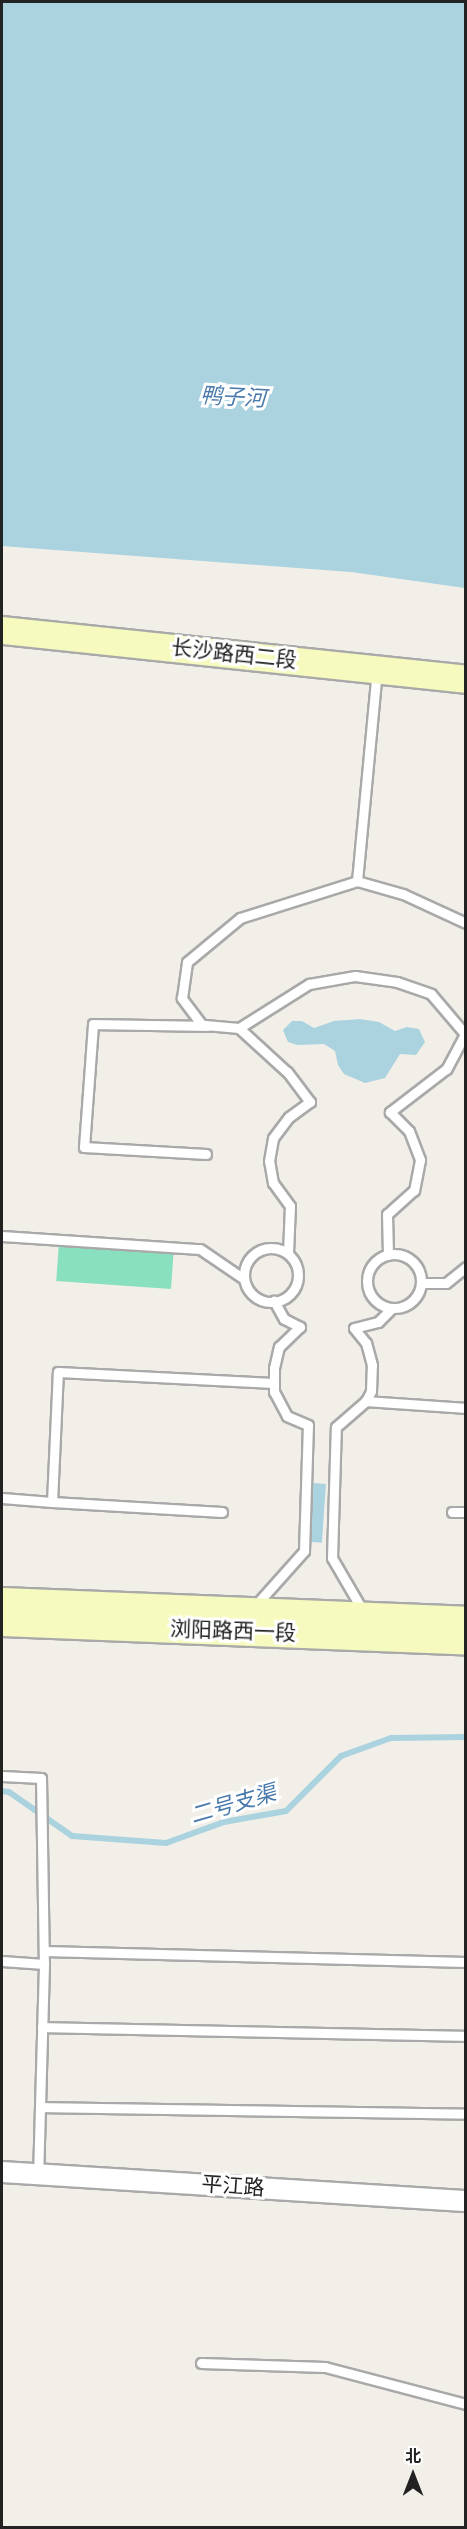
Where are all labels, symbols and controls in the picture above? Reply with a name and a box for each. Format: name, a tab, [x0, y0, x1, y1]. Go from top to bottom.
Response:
water label: 鸭子河	[199, 382, 267, 412]
street label: 长沙路西二段	[170, 635, 298, 673]
street label: 浏阳路西一段	[170, 1616, 296, 1646]
water label: 二号支渠	[187, 1779, 279, 1829]
street label: 平江路	[201, 2171, 265, 2201]
north arrow	[383, 2445, 443, 2505]
text: 北	[405, 2447, 421, 2466]

